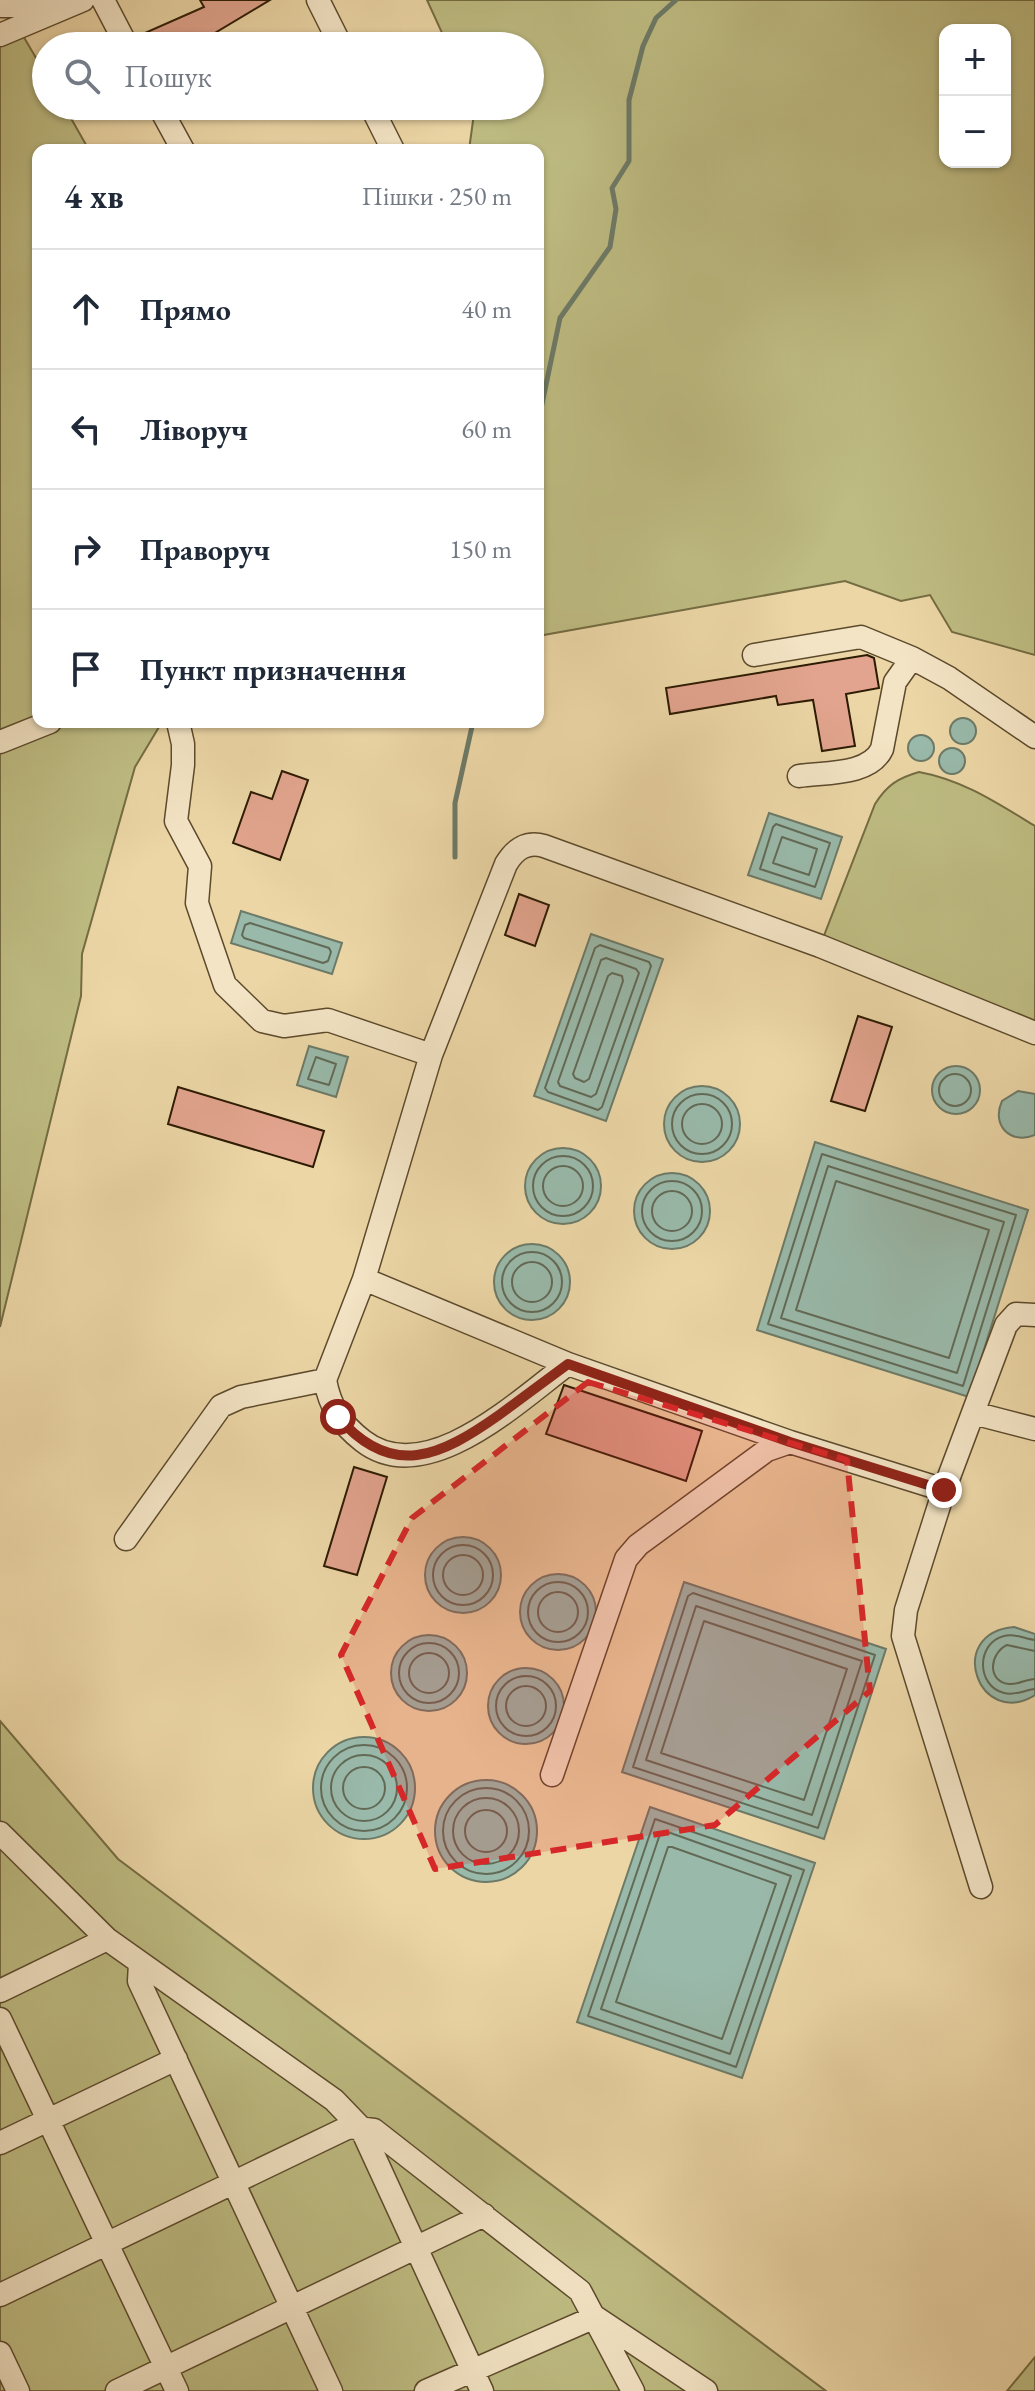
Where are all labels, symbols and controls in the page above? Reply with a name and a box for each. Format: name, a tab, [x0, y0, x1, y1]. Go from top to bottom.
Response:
map controls	[939, 24, 1011, 168]
button: +	[939, 24, 1011, 96]
search box	[32, 32, 544, 120]
icon: search	[60, 54, 104, 98]
text: Пошук	[124, 57, 212, 96]
button: −	[939, 96, 1011, 168]
text: 4 хв	[64, 174, 124, 218]
text: Пішки · 250 m	[361, 179, 512, 213]
icon: ahead	[64, 287, 108, 331]
text: Прямо	[140, 290, 231, 329]
text: 40 m	[462, 292, 512, 326]
icon: left	[64, 407, 108, 451]
text: Ліворуч	[140, 410, 248, 449]
text: 60 m	[462, 412, 512, 446]
icon: right	[64, 527, 108, 571]
text: Праворуч	[140, 530, 270, 569]
text: 150 m	[449, 532, 512, 566]
icon: arrive	[64, 647, 108, 691]
text: Пункт призначення	[140, 650, 406, 689]
route start	[320, 1399, 356, 1435]
route end	[926, 1472, 962, 1508]

